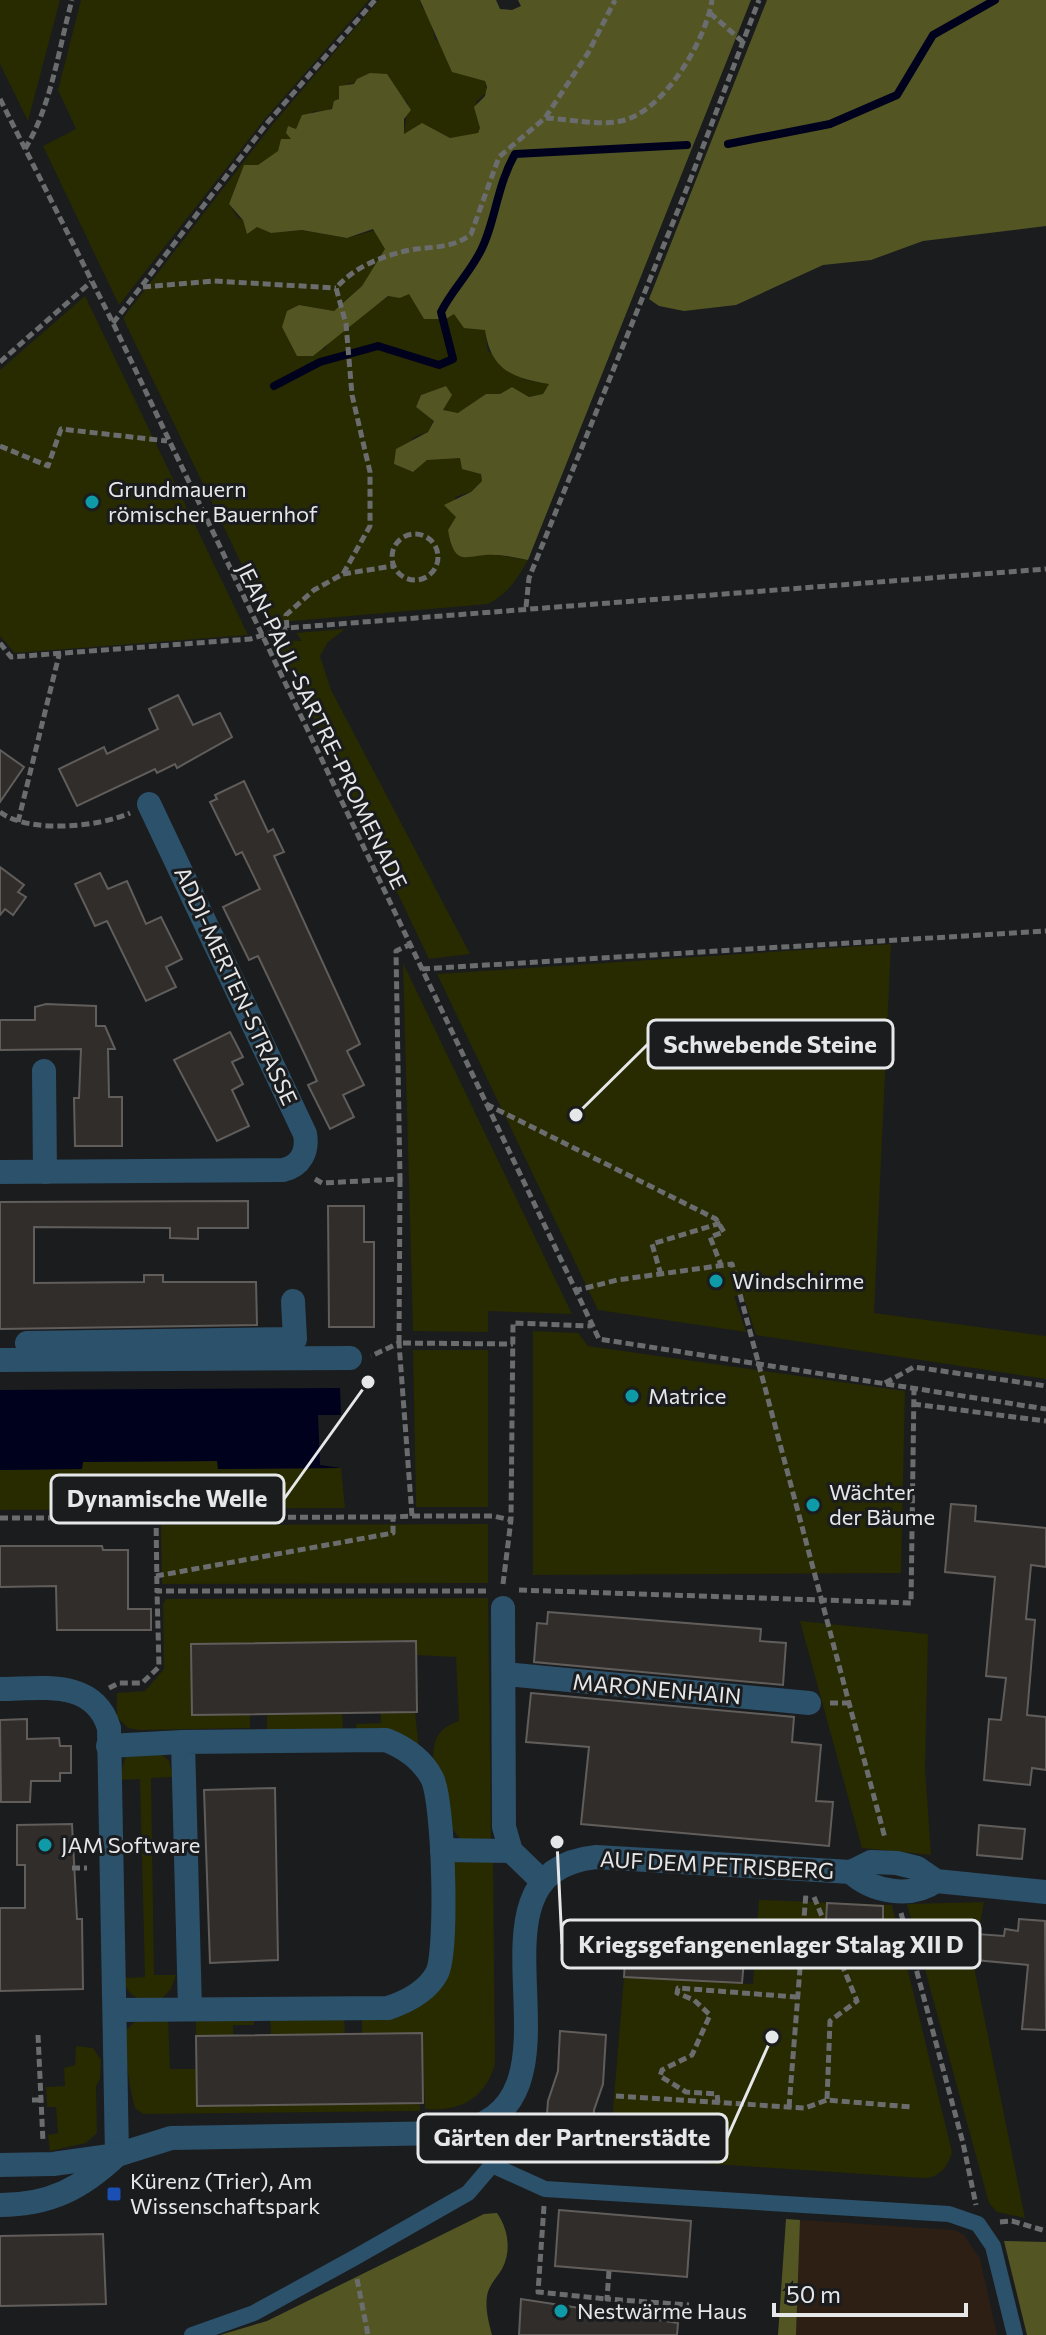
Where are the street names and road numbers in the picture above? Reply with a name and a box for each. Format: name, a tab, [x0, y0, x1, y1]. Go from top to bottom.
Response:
street label: JEAN-PAUL-SARTRE-PROMENADE	[231, 558, 414, 894]
street label: ADDI-MERTEN-STRASSE	[169, 862, 304, 1109]
street label: MARONENHAIN	[572, 1668, 743, 1709]
street label: AUF DEM PETRISBERG	[599, 1845, 835, 1884]

